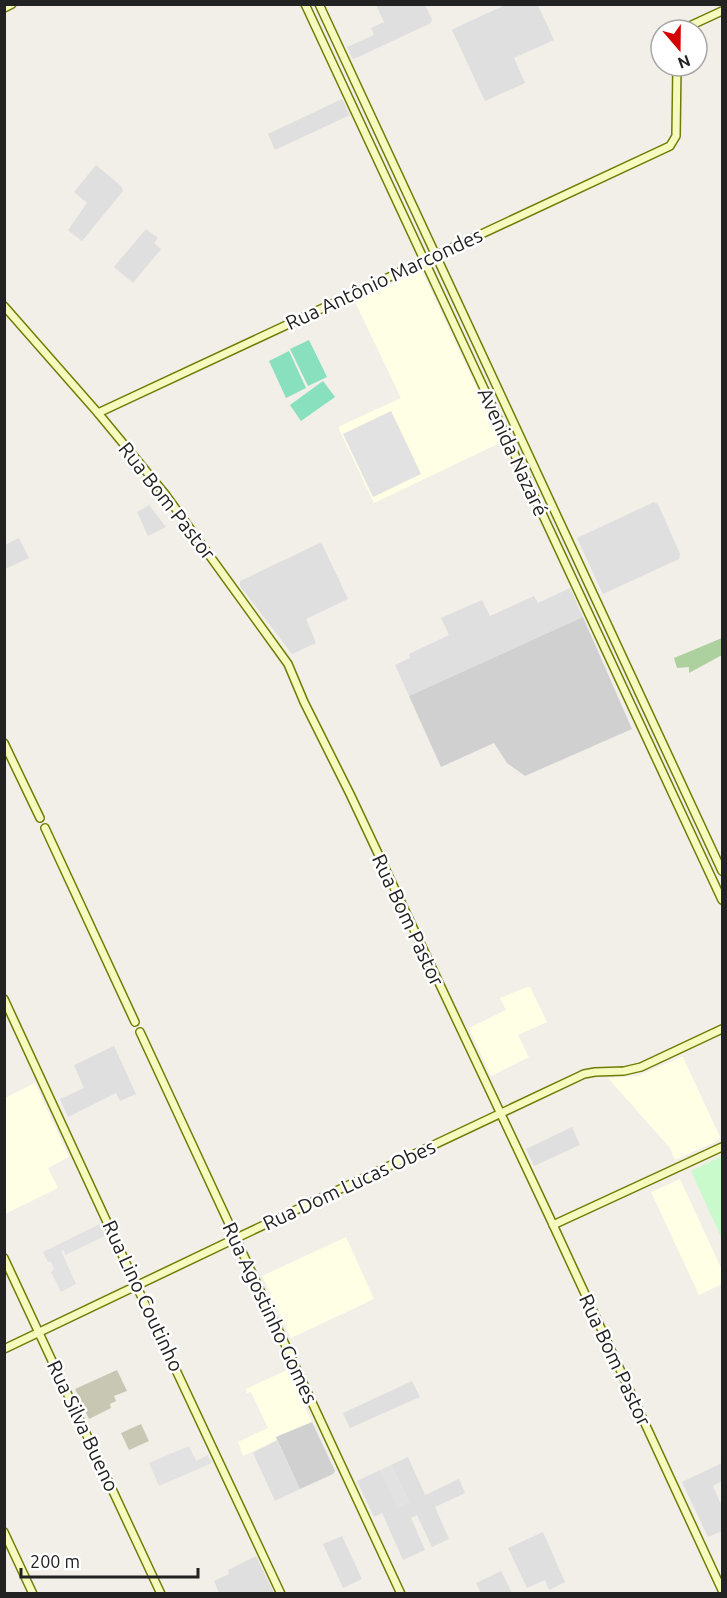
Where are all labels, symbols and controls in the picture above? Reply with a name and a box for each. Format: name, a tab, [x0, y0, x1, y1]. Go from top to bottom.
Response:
north arrow	[649, 18, 709, 78]
text: N	[675, 52, 693, 73]
street label: Rua Antônio Marcondes	[282, 223, 486, 334]
street label: Avenida Nazaré	[474, 384, 553, 520]
street label: Rua Bom Pastor	[114, 437, 221, 564]
street label: Rua Bom Pastor	[368, 850, 449, 990]
street label: Rua Dom Lucas Obes	[259, 1134, 439, 1235]
street label: Rua Lino Coutinho	[98, 1217, 189, 1375]
street label: Rua Agostinho Gomes	[218, 1218, 323, 1407]
street label: Rua Bom Pastor	[575, 1290, 656, 1430]
street label: Rua Silva Bueno	[43, 1356, 124, 1495]
scale bar	[21, 1541, 198, 1579]
text: 200 m	[30, 1551, 80, 1571]

